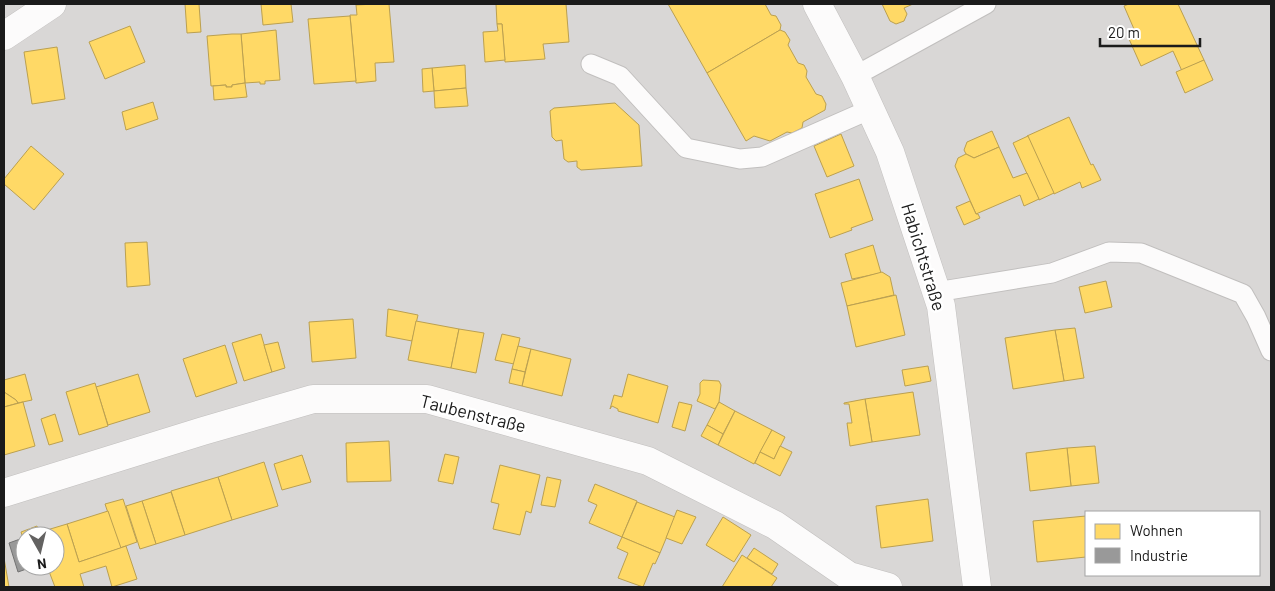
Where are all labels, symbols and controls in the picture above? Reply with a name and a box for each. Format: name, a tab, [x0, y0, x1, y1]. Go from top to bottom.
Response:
scale bar	[1100, 15, 1200, 47]
text: 20 m	[1108, 23, 1140, 41]
street label: Habichtstraße	[897, 200, 951, 313]
street label: Taubenstraße	[418, 389, 528, 437]
legend	[1085, 511, 1260, 576]
text: Wohnen	[1130, 521, 1183, 539]
north arrow	[15, 526, 65, 576]
text: Industrie	[1130, 546, 1188, 564]
text: N	[36, 555, 48, 573]

